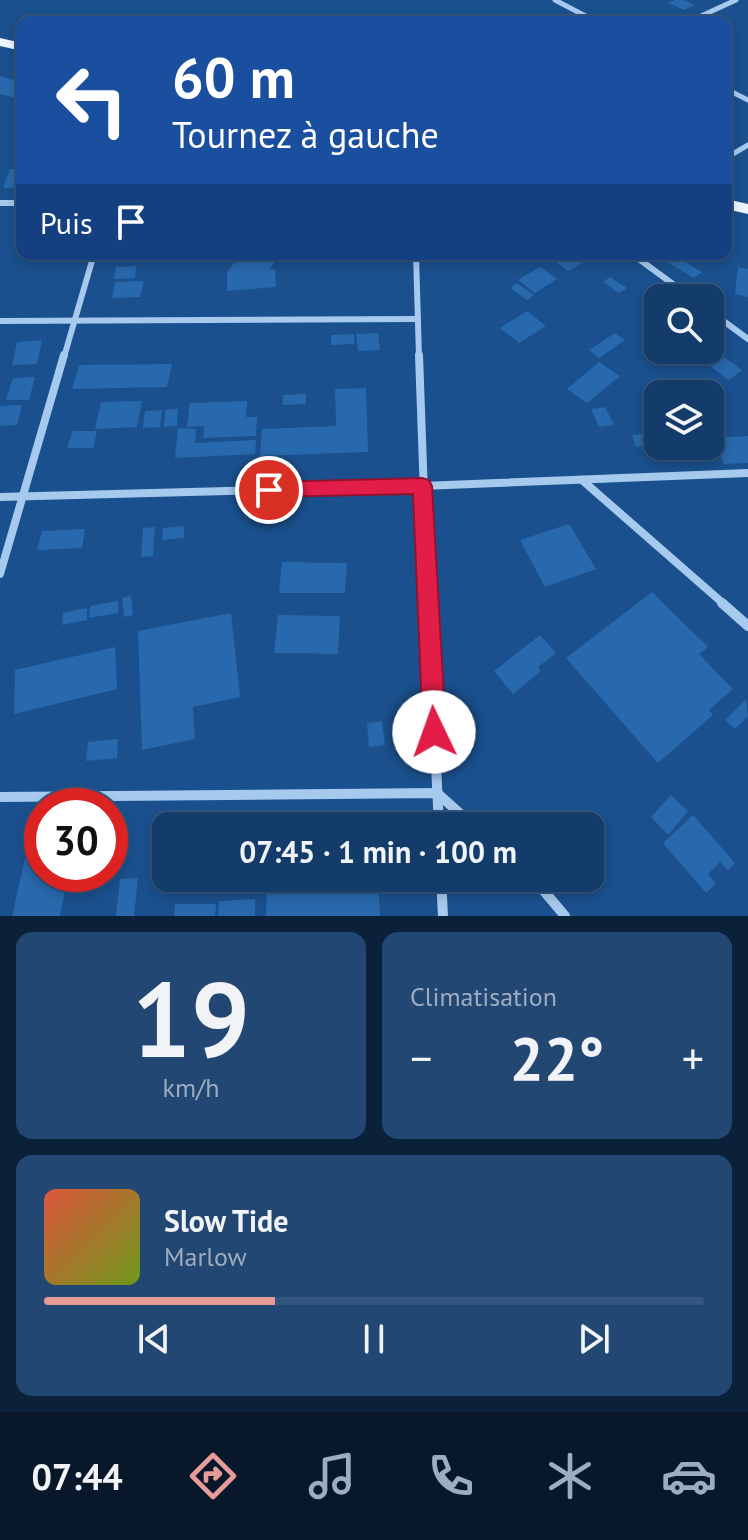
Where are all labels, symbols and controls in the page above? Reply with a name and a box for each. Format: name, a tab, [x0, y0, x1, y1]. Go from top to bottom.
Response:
text: 60 m	[172, 41, 295, 113]
icon: left	[40, 48, 144, 152]
text: Tournez à gauche	[172, 111, 439, 158]
icon: arrive	[109, 200, 153, 244]
text: Puis	[40, 203, 93, 242]
map controls	[644, 284, 724, 460]
button: search	[644, 284, 724, 364]
button: layers	[644, 380, 724, 460]
pin	[235, 456, 303, 524]
icon: arrive	[247, 468, 291, 512]
position arrow	[392, 690, 476, 774]
speed limit sign: 30	[24, 788, 128, 892]
text: 07:45 · 1 min · 100 m	[239, 832, 517, 871]
text: 19	[132, 951, 250, 1086]
text: Climatisation	[410, 980, 557, 1013]
text: 22°	[510, 1019, 604, 1097]
text: −	[410, 1029, 432, 1086]
text: +	[682, 1029, 704, 1086]
text: km/h	[163, 1071, 220, 1104]
text: Slow Tide	[164, 1201, 289, 1240]
text: Marlow	[164, 1240, 247, 1273]
icon: previous	[132, 1317, 176, 1361]
icon: pause	[352, 1317, 396, 1361]
icon: next	[572, 1317, 616, 1361]
icon: directions	[185, 1448, 241, 1504]
icon: music	[304, 1448, 360, 1504]
icon: phone	[423, 1448, 479, 1504]
icon: climate	[542, 1448, 598, 1504]
icon: car	[661, 1448, 717, 1504]
text: 07:44	[31, 1453, 123, 1500]

